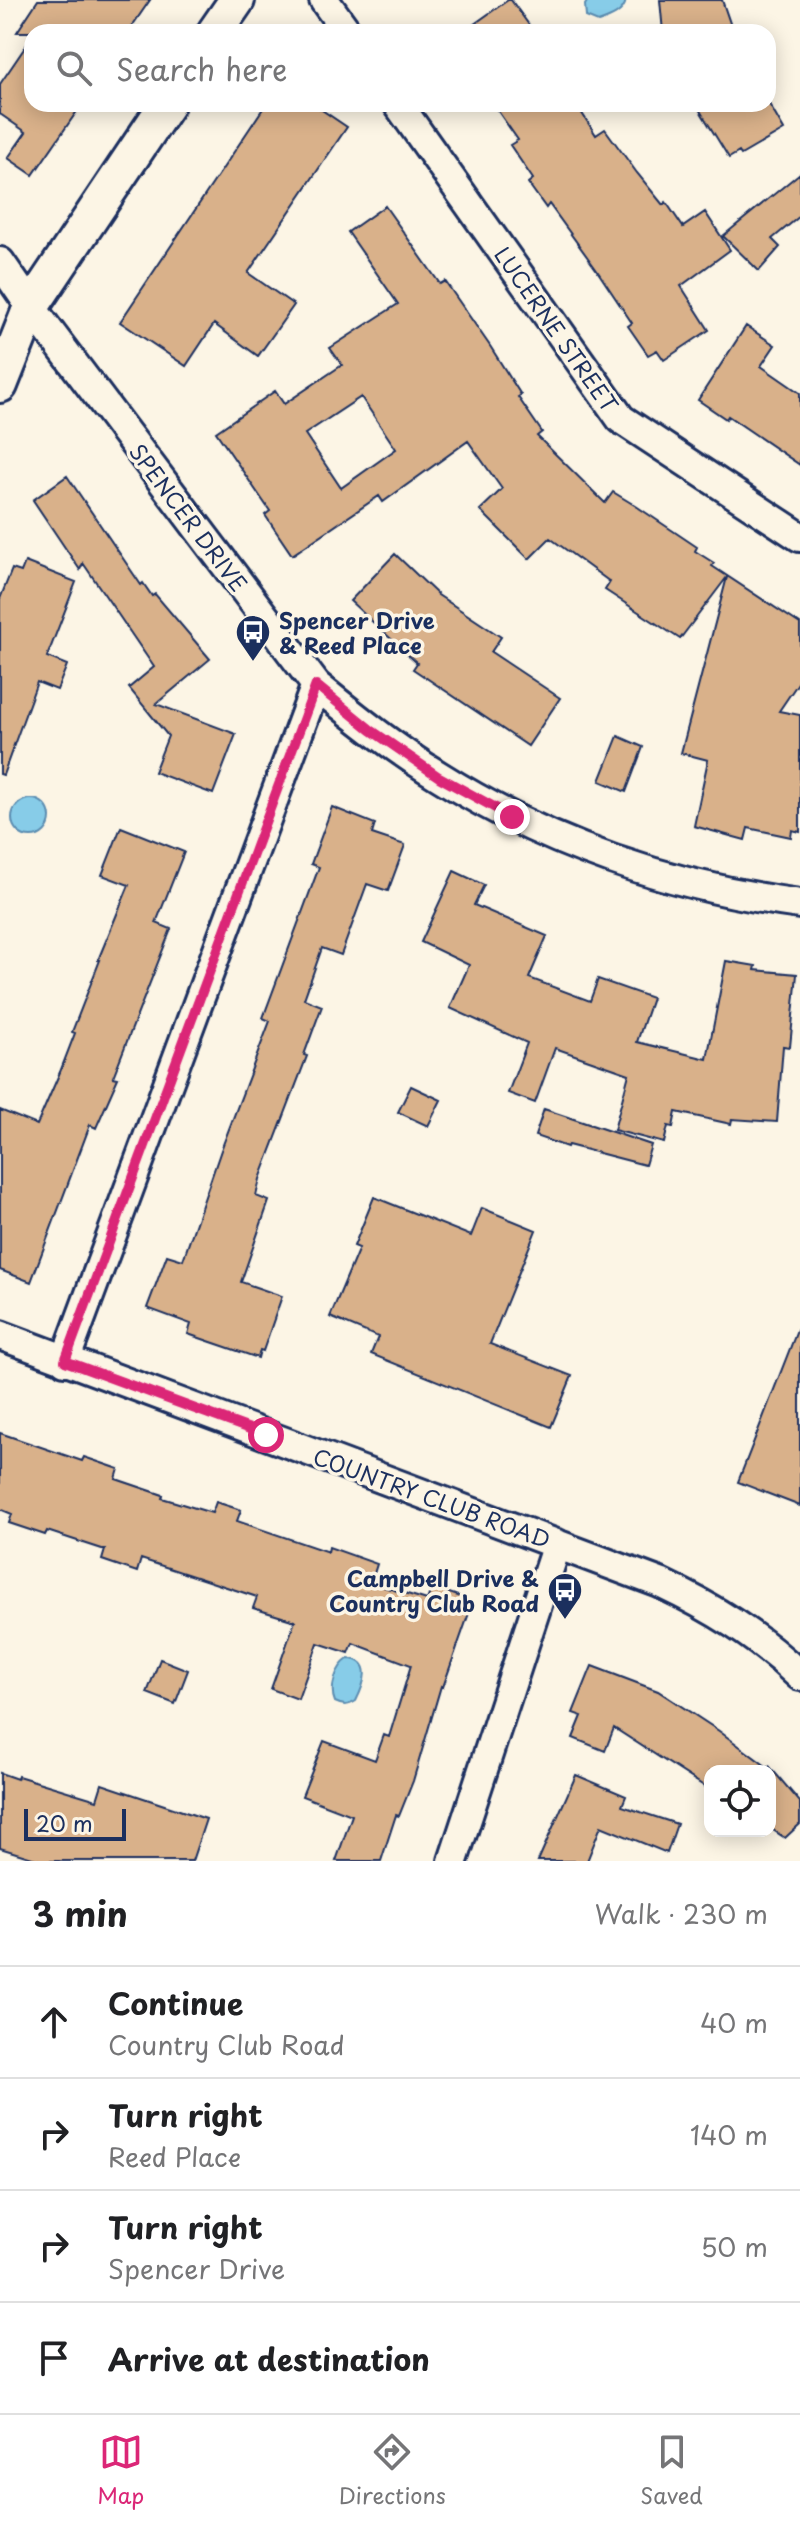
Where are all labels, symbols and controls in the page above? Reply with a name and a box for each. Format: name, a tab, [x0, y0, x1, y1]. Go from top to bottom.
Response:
search box	[24, 24, 776, 112]
icon: search	[52, 46, 96, 90]
text: Search here	[116, 46, 288, 91]
street label: LUCERNE STREET	[487, 239, 627, 419]
street label: SPENCER DRIVE	[122, 436, 256, 598]
place label: Spencer Drive & Reed Place	[279, 603, 435, 661]
bus stop icon: Spencer Drive & Reed Place	[234, 613, 272, 663]
route end	[494, 799, 530, 835]
route start	[248, 1417, 284, 1453]
street label: COUNTRY CLUB ROAD	[309, 1439, 555, 1555]
place label: Campbell Drive & Country Club Road	[329, 1561, 539, 1619]
bus stop icon: Campbell Drive & Country Club Road	[546, 1571, 584, 1621]
map controls	[704, 1765, 776, 1837]
button: locate	[704, 1765, 776, 1837]
scale bar	[24, 1805, 126, 1841]
text: 20 m	[36, 1806, 93, 1839]
text: 3 min	[32, 1887, 128, 1939]
text: Walk · 230 m	[595, 1894, 768, 1933]
text: Continue	[108, 1980, 243, 2025]
icon: ahead	[32, 2000, 76, 2044]
text: 40 m	[700, 2003, 768, 2042]
text: Country Club Road	[108, 2025, 345, 2064]
text: Turn right	[108, 2092, 263, 2137]
icon: right	[32, 2112, 76, 2156]
text: 140 m	[690, 2115, 768, 2154]
text: Reed Place	[108, 2137, 241, 2176]
text: Turn right	[108, 2204, 263, 2249]
icon: right	[32, 2224, 76, 2268]
text: 50 m	[701, 2227, 768, 2266]
text: Spencer Drive	[108, 2249, 285, 2288]
icon: arrive	[32, 2336, 76, 2380]
text: Arrive at destination	[108, 2336, 430, 2381]
tab: Map	[97, 2430, 144, 2511]
tab: Directions	[339, 2430, 446, 2511]
tab: Saved	[640, 2430, 703, 2511]

